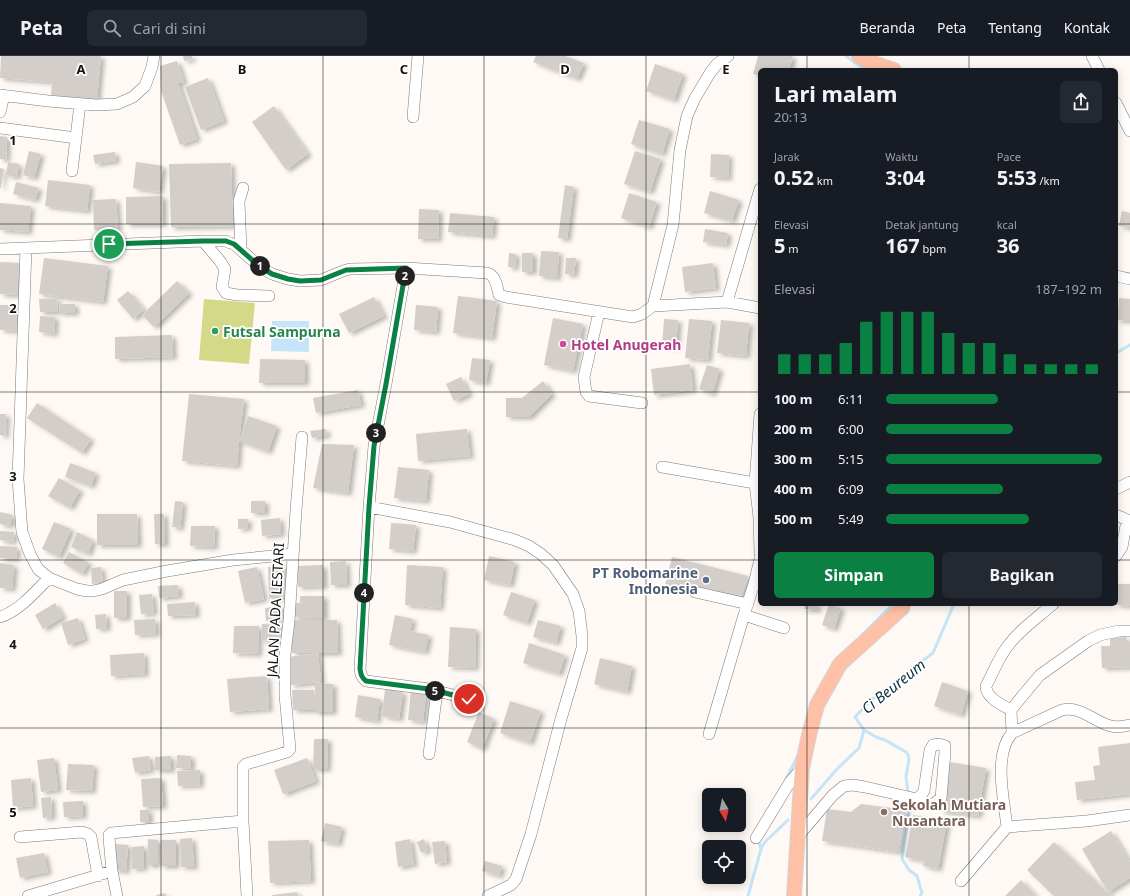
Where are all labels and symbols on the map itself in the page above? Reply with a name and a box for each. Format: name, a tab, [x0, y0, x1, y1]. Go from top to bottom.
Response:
text: A	[77, 60, 86, 78]
text: B	[238, 60, 246, 78]
text: C	[400, 60, 408, 78]
text: D	[560, 60, 570, 78]
text: E	[722, 60, 730, 78]
text: 1	[9, 131, 17, 149]
pin	[92, 227, 126, 261]
pin: 1	[250, 256, 270, 276]
pin: 2	[395, 266, 415, 286]
text: 2	[9, 299, 17, 317]
place label: Futsal Sampurna	[223, 322, 341, 341]
marker: Futsal Sampurna	[210, 326, 220, 336]
place label: Hotel Anugerah	[571, 335, 681, 354]
marker: Hotel Anugerah	[558, 339, 568, 349]
pin: 3	[366, 423, 386, 443]
text: 3	[9, 467, 17, 485]
street label: JALAN PADA LESTARI	[262, 542, 288, 680]
place label: PT Robomarine Indonesia	[592, 563, 698, 598]
marker: PT Robomarine Indonesia	[701, 575, 711, 585]
pin: 4	[354, 583, 374, 603]
text: 4	[9, 635, 17, 653]
water label: Ci Beureum	[857, 654, 929, 718]
pin: 5	[425, 681, 445, 701]
pin	[452, 682, 486, 716]
north arrow	[702, 788, 746, 832]
place label: Sekolah Mutiara Nusantara	[892, 795, 1006, 830]
text: 5	[9, 803, 17, 821]
marker: Sekolah Mutiara Nusantara	[879, 807, 889, 817]

